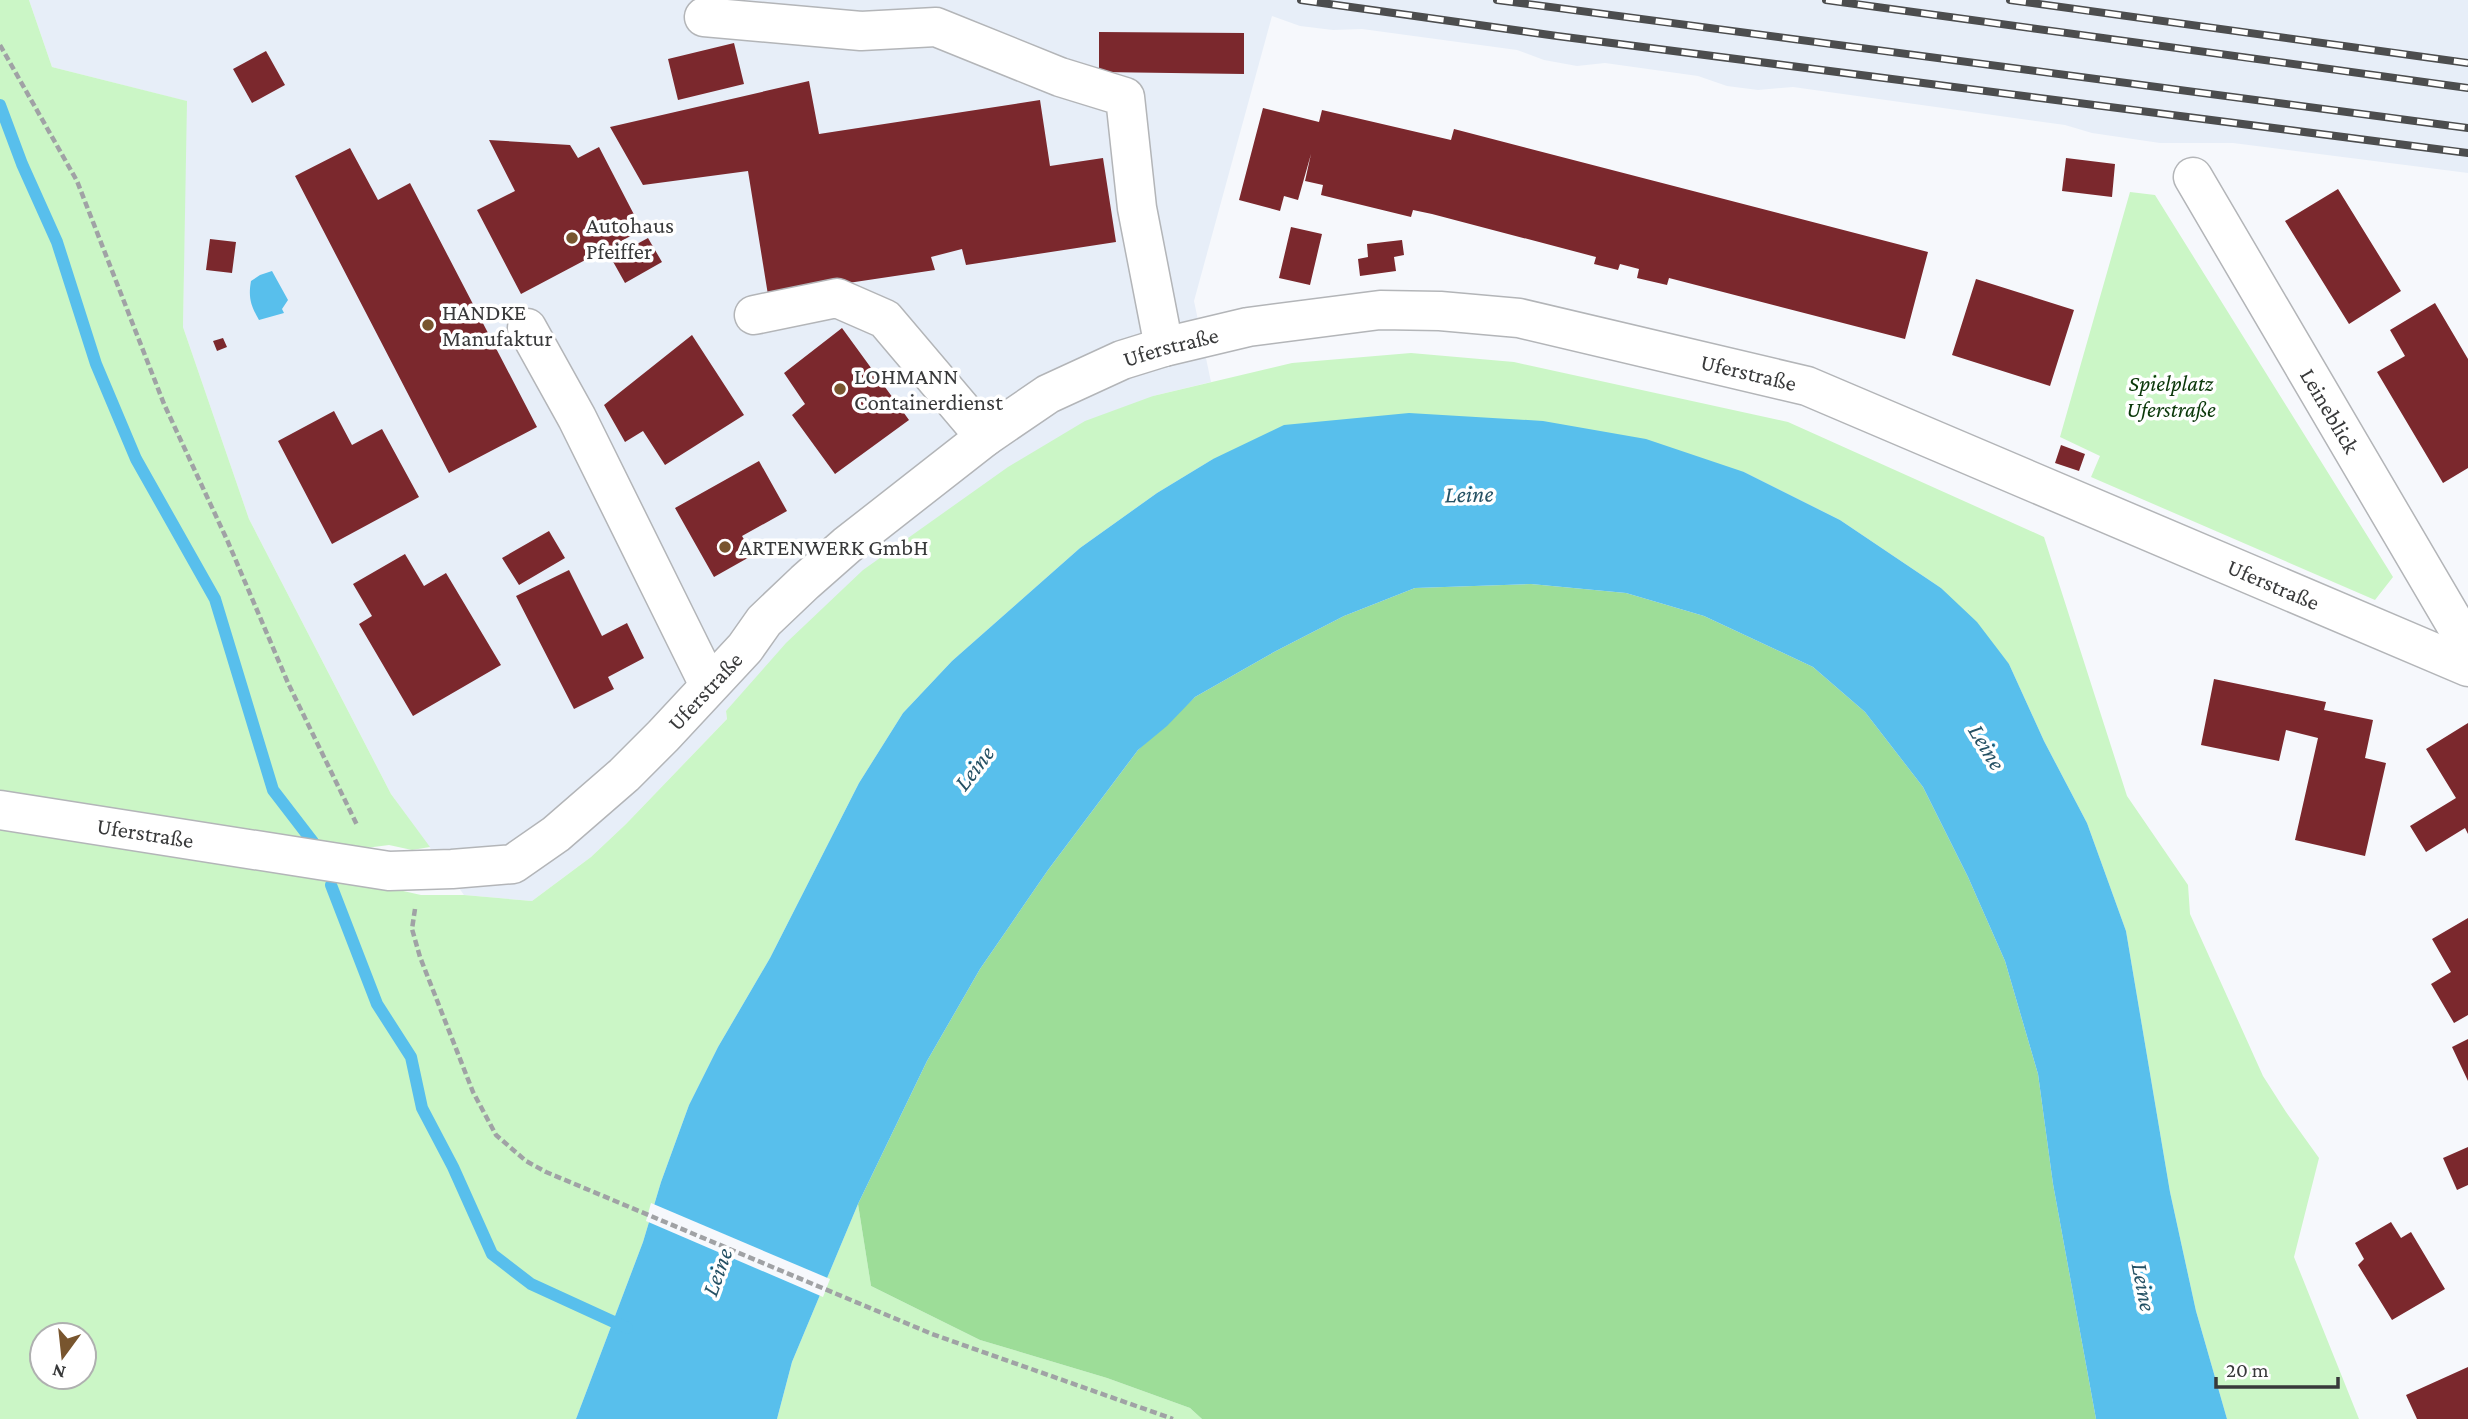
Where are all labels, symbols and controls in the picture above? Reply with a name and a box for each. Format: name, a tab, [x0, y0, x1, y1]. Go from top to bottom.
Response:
place label: Autohaus Pfeiffer	[586, 212, 674, 264]
marker: Autohaus Pfeiffer	[564, 230, 580, 246]
place label: HANDKE Manufaktur	[442, 299, 553, 351]
marker: HANDKE Manufaktur	[420, 317, 436, 333]
street label: Uferstraße	[1120, 322, 1221, 372]
street label: Uferstraße	[1698, 348, 1799, 396]
place label: LOHMANN Containerdienst	[854, 363, 1003, 415]
street label: Leineblick	[2295, 364, 2365, 458]
park label: Spielplatz Uferstraße	[2126, 370, 2216, 422]
marker: LOHMANN Containerdienst	[832, 381, 848, 397]
water label: Leine	[1444, 480, 1494, 507]
place label: ARTENWERK GmbH	[739, 534, 928, 560]
marker: ARTENWERK GmbH	[717, 539, 733, 555]
street label: Uferstraße	[2223, 553, 2324, 615]
street label: Uferstraße	[662, 646, 748, 736]
water label: Leine	[1963, 719, 2012, 775]
water label: Leine	[948, 740, 999, 795]
street label: Uferstraße	[95, 812, 196, 853]
water label: Leine	[695, 1244, 738, 1299]
water label: Leine	[2127, 1260, 2162, 1313]
north arrow	[28, 1321, 98, 1391]
scale bar	[2216, 1346, 2338, 1390]
text: 20 m	[2226, 1358, 2269, 1382]
text: N	[50, 1360, 68, 1384]

